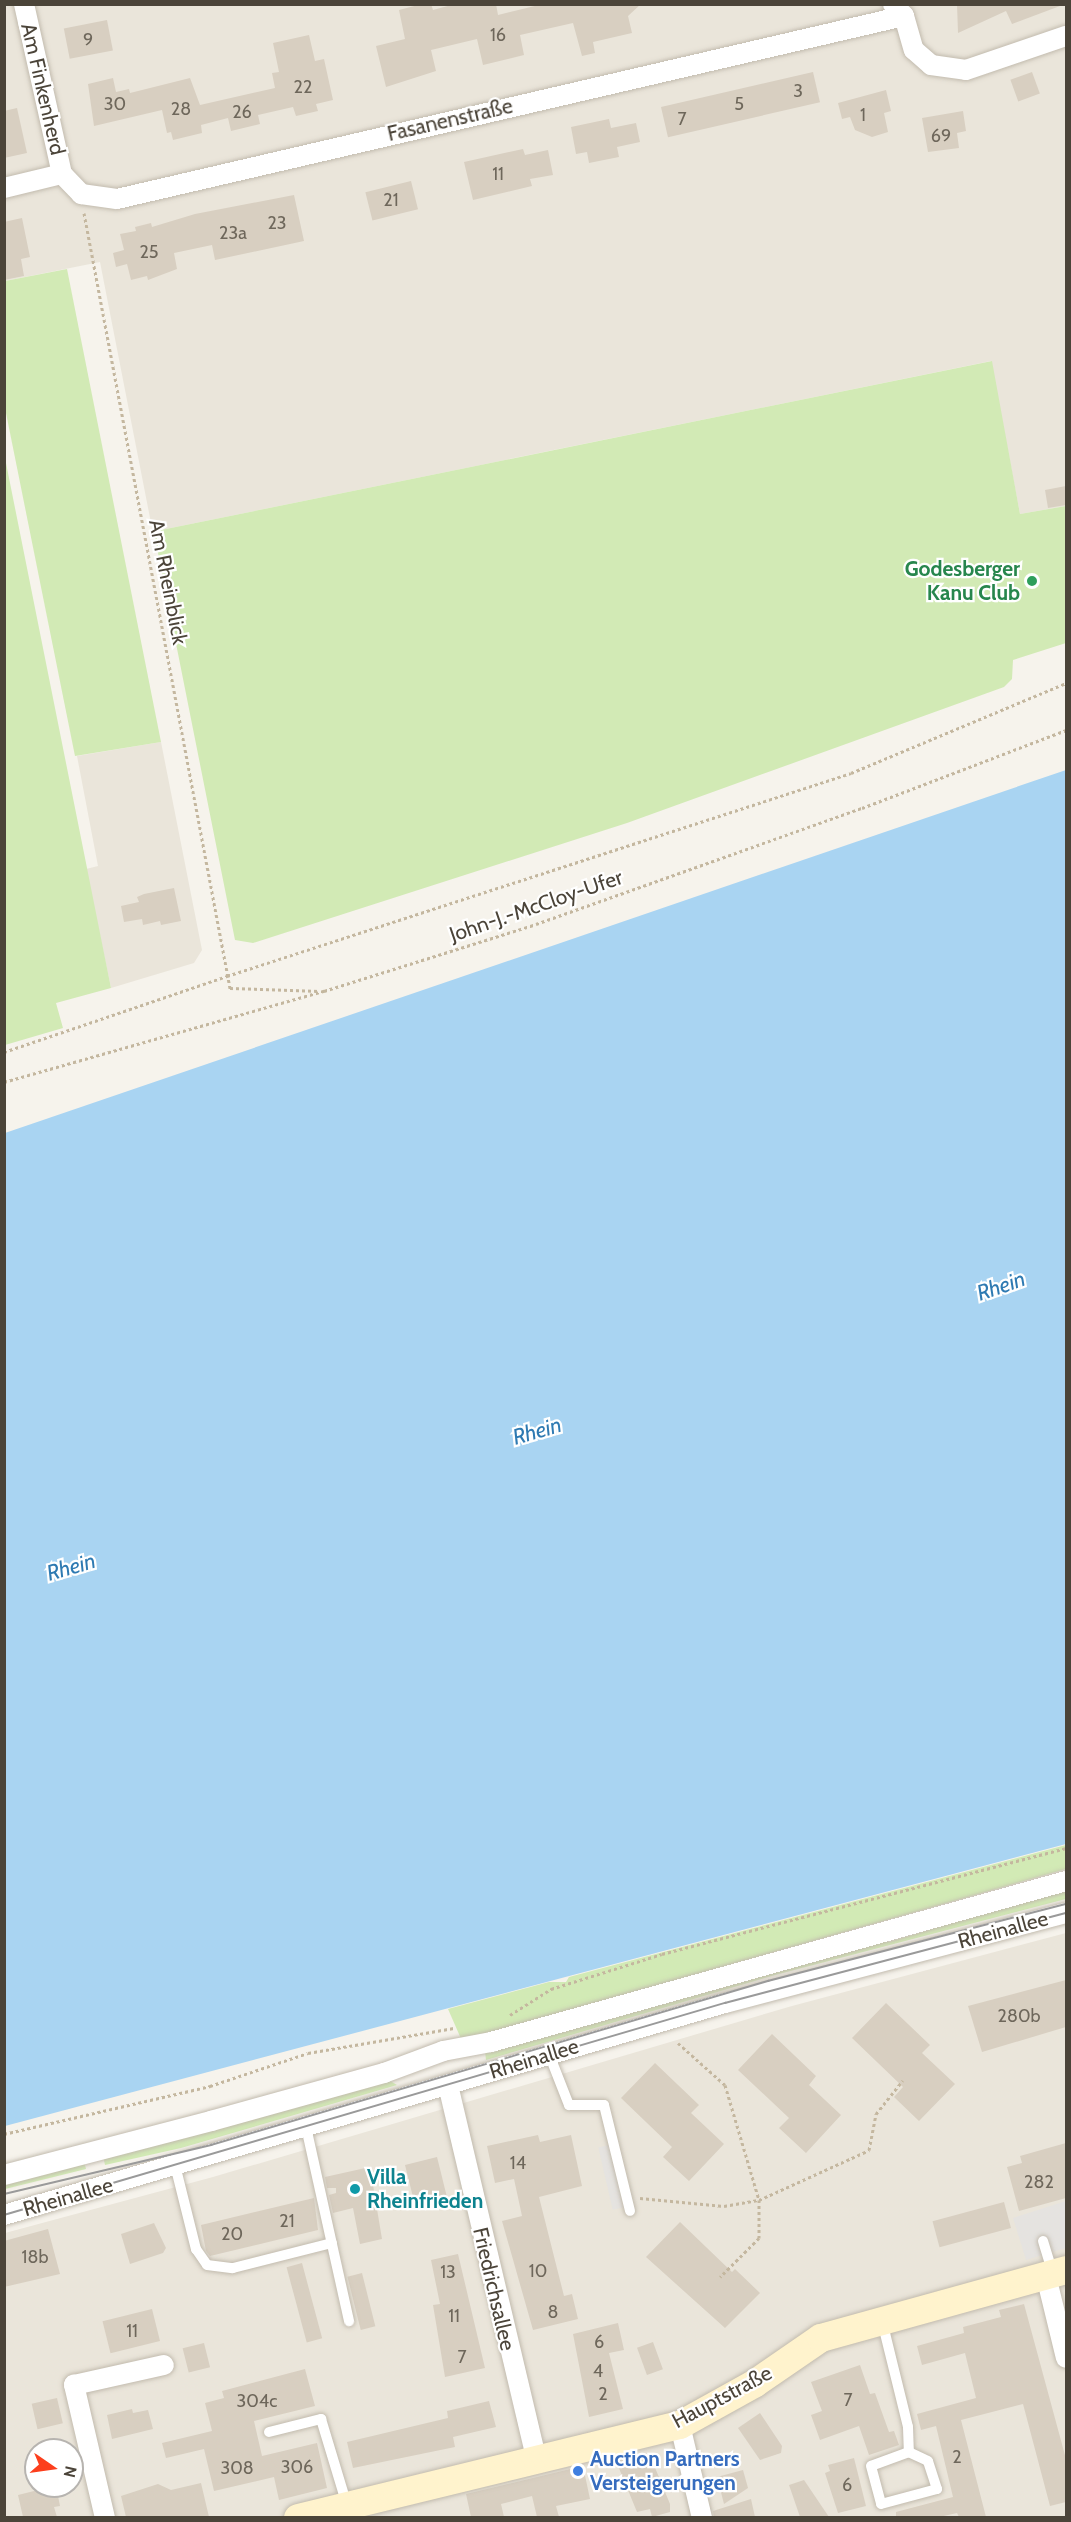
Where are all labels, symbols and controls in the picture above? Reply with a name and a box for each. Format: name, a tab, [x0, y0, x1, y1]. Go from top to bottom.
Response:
street label: Am Finkenherd	[16, 21, 70, 157]
house number: 16	[490, 24, 506, 46]
house number: 9	[83, 29, 93, 51]
house number: 22	[294, 76, 312, 98]
house number: 3	[793, 80, 803, 102]
house number: 30	[104, 93, 126, 115]
street label: Fasanenstraße	[385, 93, 515, 147]
house number: 5	[734, 93, 744, 115]
house number: 28	[171, 98, 191, 120]
house number: 26	[232, 101, 252, 123]
house number: 1	[860, 104, 866, 126]
house number: 7	[677, 108, 687, 130]
house number: 69	[931, 125, 951, 147]
house number: 11	[492, 163, 504, 185]
house number: 21	[383, 189, 399, 211]
house number: 23	[267, 212, 287, 234]
house number: 23a	[219, 222, 247, 244]
house number: 25	[139, 241, 159, 263]
street label: Am Rheinblick	[144, 517, 192, 647]
place label: Godesberger Kanu Club	[905, 556, 1020, 606]
marker: Godesberger Kanu Club	[1025, 574, 1039, 588]
street label: John-J.-McCloy-Ufer	[446, 865, 626, 947]
water label: Rhein	[973, 1265, 1029, 1307]
water label: Rhein	[510, 1411, 564, 1451]
water label: Rhein	[44, 1547, 98, 1587]
street label: Rheinallee	[955, 1906, 1051, 1954]
house number: 280b	[998, 2005, 1040, 2027]
street label: Rheinallee	[486, 2033, 582, 2085]
house number: 14	[510, 2152, 526, 2174]
place label: Villa Rheinfrieden	[367, 2164, 483, 2214]
house number: 282	[1024, 2171, 1054, 2193]
street label: Rheinallee	[20, 2172, 116, 2222]
marker: Villa Rheinfrieden	[348, 2182, 362, 2196]
house number: 21	[279, 2210, 295, 2232]
house number: 20	[221, 2223, 243, 2245]
street label: Friedrichsallee	[468, 2225, 520, 2353]
house number: 18b	[22, 2246, 48, 2268]
house number: 10	[529, 2260, 547, 2282]
house number: 13	[440, 2261, 456, 2283]
house number: 8	[548, 2301, 558, 2323]
house number: 11	[448, 2305, 460, 2327]
house number: 11	[126, 2320, 138, 2342]
house number: 6	[594, 2331, 604, 2353]
house number: 7	[457, 2346, 467, 2368]
house number: 4	[593, 2360, 603, 2382]
street label: Hauptstraße	[668, 2360, 776, 2434]
house number: 2	[598, 2383, 608, 2405]
house number: 7	[843, 2389, 853, 2411]
house number: 304c	[237, 2390, 277, 2412]
north arrow	[24, 2438, 84, 2498]
place label: Auction Partners Versteigerungen	[590, 2446, 740, 2496]
house number: 2	[952, 2446, 962, 2468]
house number: 306	[281, 2456, 313, 2478]
house number: 308	[220, 2457, 254, 2479]
text: N	[60, 2464, 81, 2479]
marker: Auction Partners Versteigerungen	[571, 2464, 585, 2478]
house number: 6	[842, 2474, 852, 2496]

